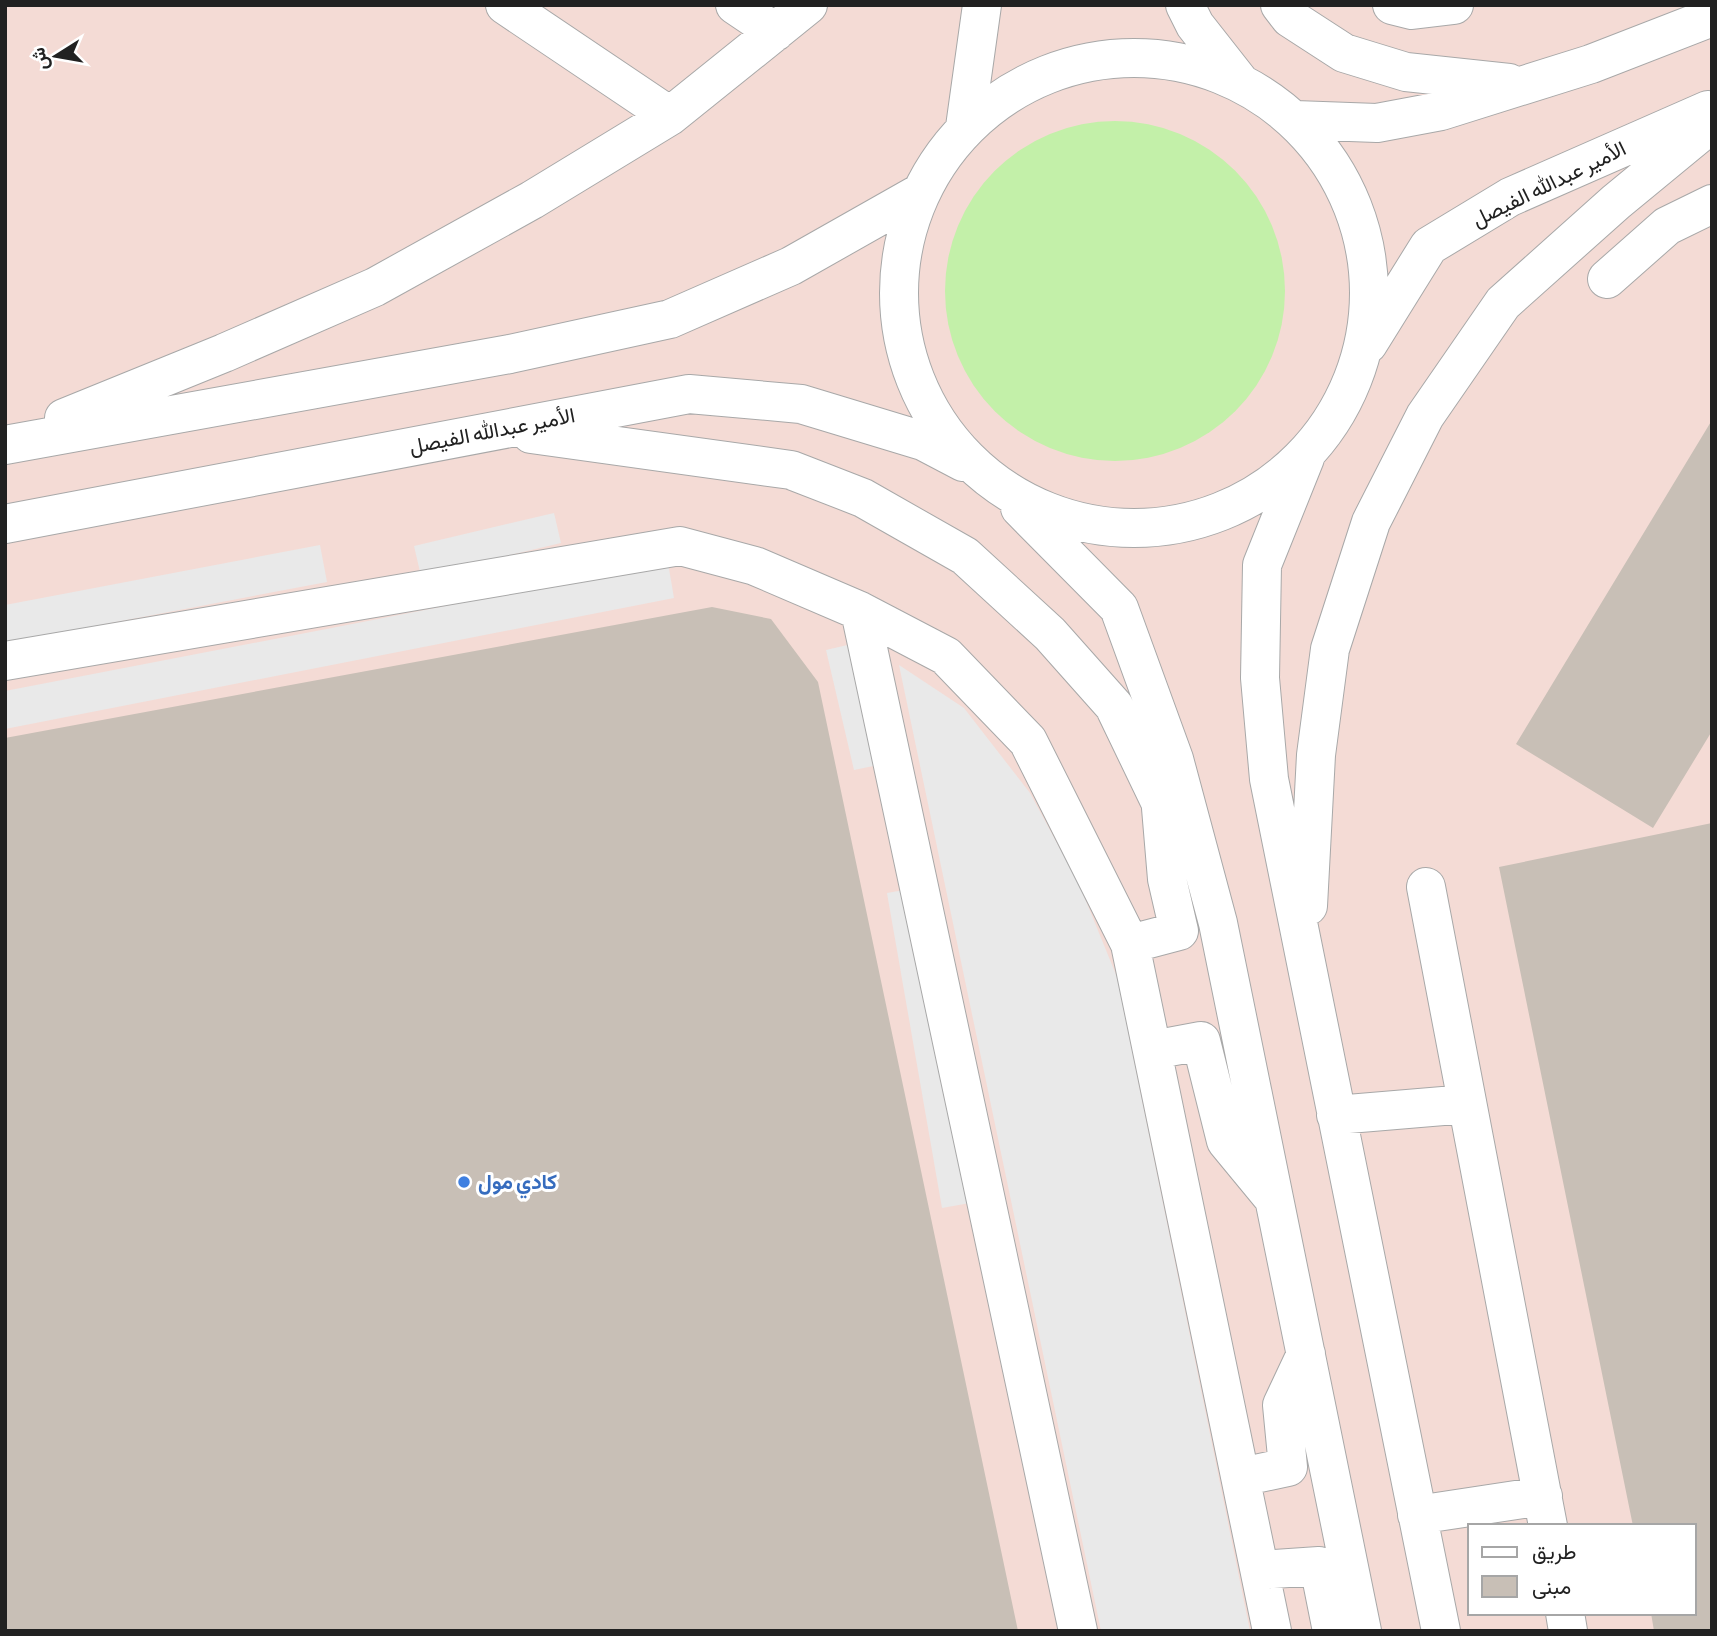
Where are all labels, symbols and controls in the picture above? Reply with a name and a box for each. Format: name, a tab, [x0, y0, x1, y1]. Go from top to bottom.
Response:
north arrow	[21, 21, 91, 91]
text: ش	[29, 46, 53, 72]
street label: الأمير عبدالله الفيصل	[1468, 135, 1630, 233]
street label: الأمير عبدالله الفيصل	[407, 402, 577, 460]
place label: كادي مول	[478, 1172, 557, 1199]
marker: كادي مول	[456, 1174, 472, 1190]
legend	[1468, 1524, 1696, 1615]
text: طريق	[1532, 1542, 1577, 1565]
text: مبنى	[1532, 1577, 1571, 1599]

